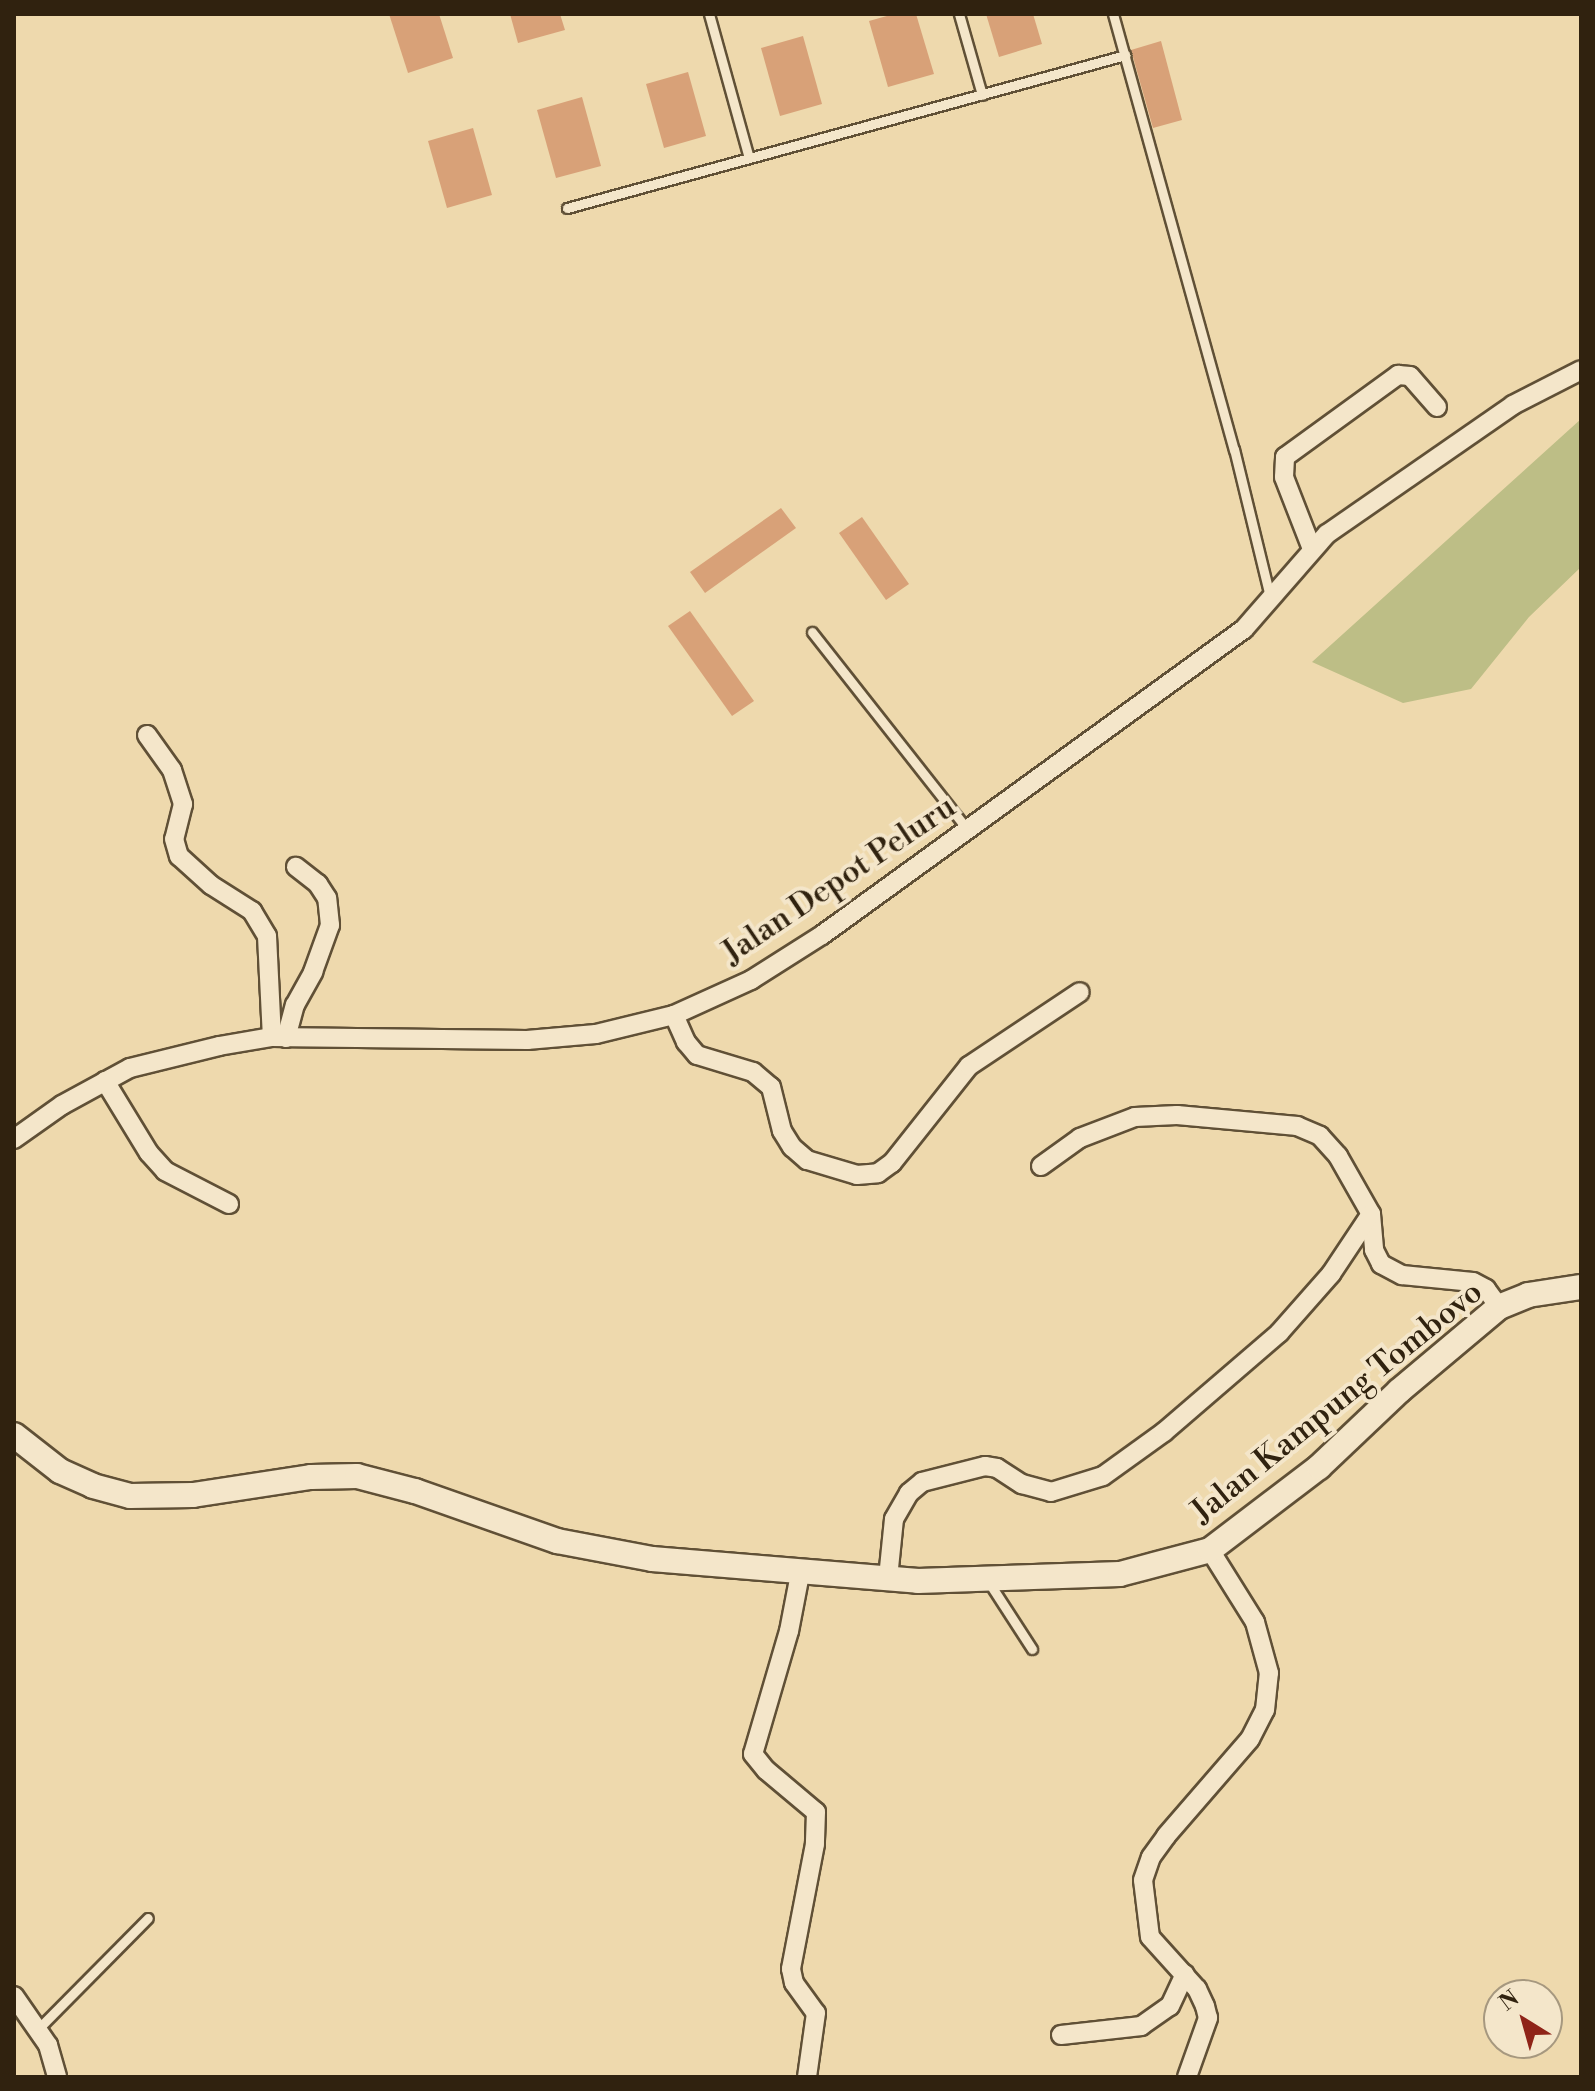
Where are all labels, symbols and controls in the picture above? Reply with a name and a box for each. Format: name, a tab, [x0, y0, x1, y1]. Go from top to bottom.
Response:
street label: Jalan Depot Peluru	[715, 788, 963, 972]
street label: Jalan Kampung Tombovo	[1184, 1273, 1490, 1531]
north arrow	[1483, 1979, 1563, 2059]
text: N	[1494, 1985, 1525, 2017]

